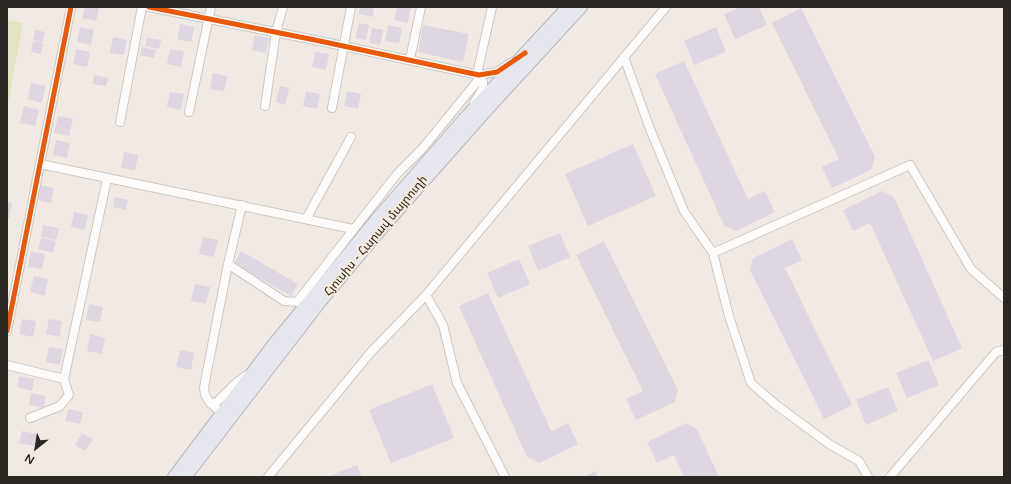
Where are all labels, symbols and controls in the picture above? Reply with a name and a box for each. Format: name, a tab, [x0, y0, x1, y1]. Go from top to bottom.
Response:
street label: Հյուսիս - Հարավ մայրուղի	[321, 173, 431, 299]
north arrow	[16, 428, 56, 468]
text: N	[23, 451, 37, 467]

